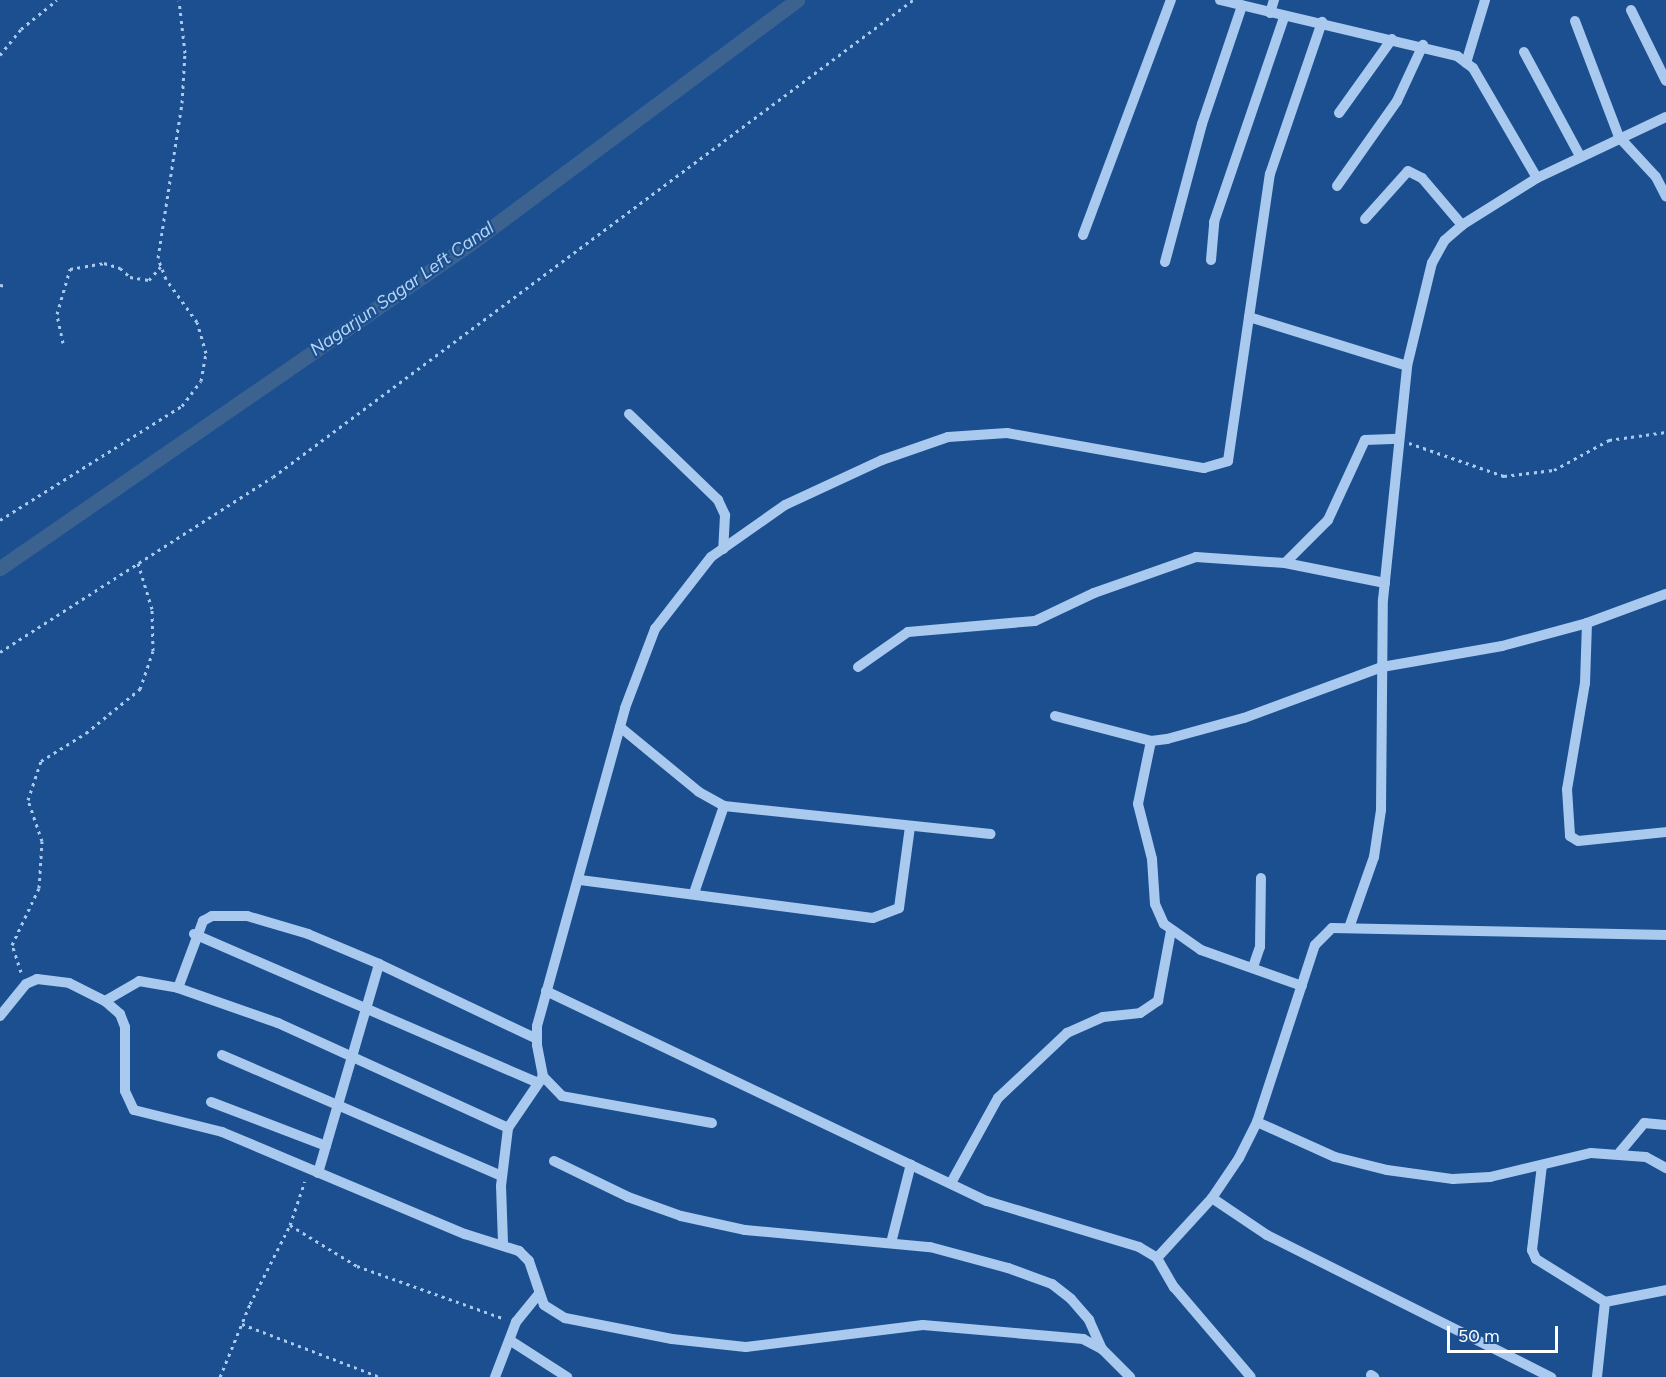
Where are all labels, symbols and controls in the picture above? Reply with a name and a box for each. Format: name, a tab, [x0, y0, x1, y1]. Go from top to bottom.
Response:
water label: Nagarjun Sagar Left Canal	[306, 217, 498, 361]
scale bar	[1450, 1314, 1561, 1352]
text: 50 m	[1458, 1325, 1500, 1347]

